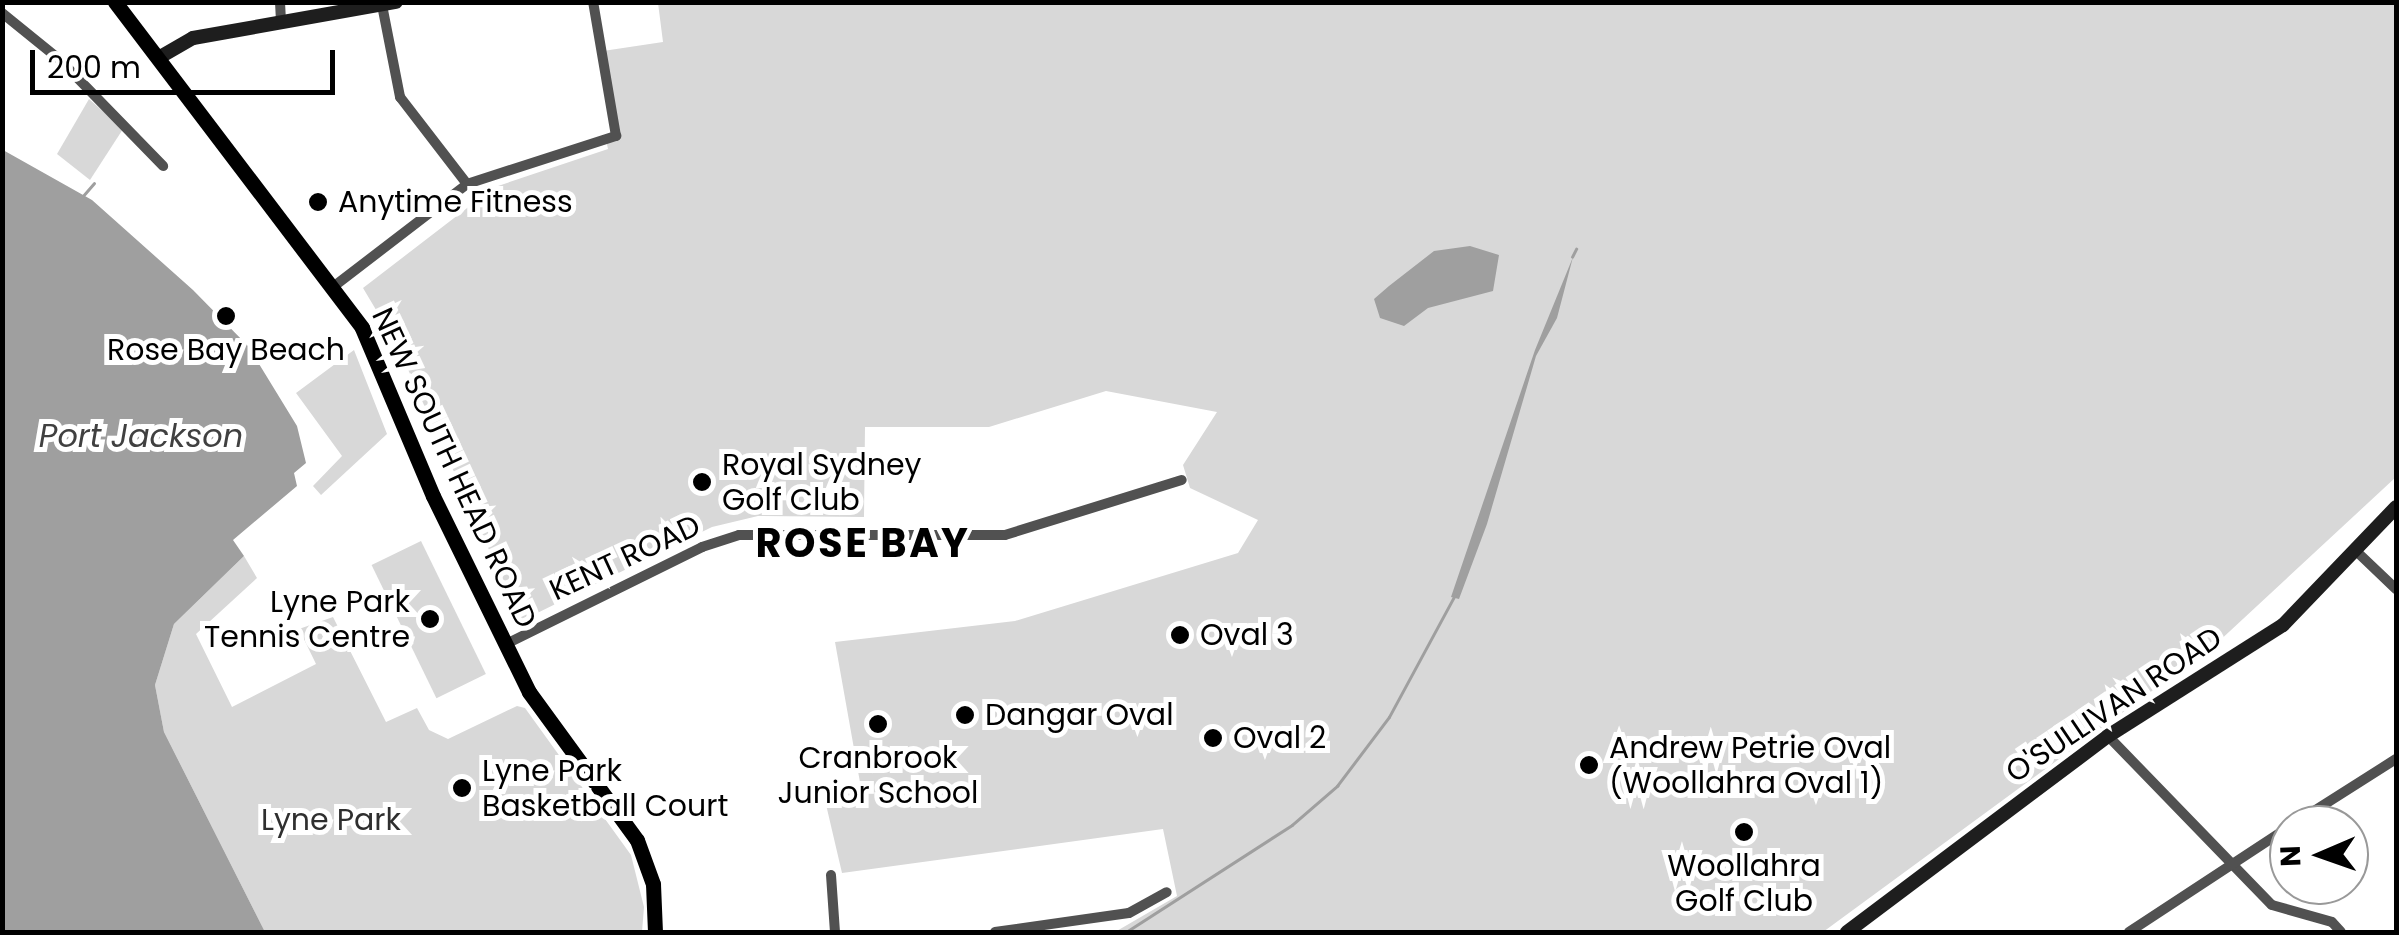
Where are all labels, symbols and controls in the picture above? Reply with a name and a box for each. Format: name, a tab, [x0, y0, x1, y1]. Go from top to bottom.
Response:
scale bar	[35, 30, 340, 92]
text: 200 m	[47, 46, 141, 89]
place label: Anytime Fitness	[338, 184, 573, 220]
marker: Anytime Fitness	[307, 191, 329, 213]
street label: NEW SOUTH HEAD ROAD	[364, 302, 544, 634]
marker: Rose Bay Beach	[215, 305, 237, 327]
place label: Rose Bay Beach	[107, 332, 345, 368]
water label: Port Jackson	[39, 417, 243, 455]
place label: Royal Sydney Golf Club	[722, 447, 921, 518]
marker: Royal Sydney Golf Club	[691, 471, 713, 493]
street label: KENT ROAD	[544, 507, 706, 609]
district label: ROSE BAY	[756, 519, 970, 567]
place label: Lyne Park Tennis Centre	[204, 584, 410, 654]
marker: Lyne Park Tennis Centre	[419, 608, 441, 630]
place label: Oval 3	[1200, 617, 1294, 653]
street label: O'SULLIVAN ROAD	[1999, 620, 2229, 790]
marker: Oval 3	[1169, 624, 1191, 646]
place label: Dangar Oval	[985, 697, 1174, 733]
marker: Dangar Oval	[954, 704, 976, 726]
marker: Cranbrook Junior School	[867, 713, 889, 735]
place label: Oval 2	[1233, 720, 1326, 756]
marker: Oval 2	[1202, 727, 1224, 749]
place label: Andrew Petrie Oval (Woollahra Oval 1)	[1609, 730, 1891, 800]
place label: Cranbrook Junior School	[778, 740, 978, 810]
place label: Lyne Park Basketball Court	[482, 753, 728, 824]
marker: Andrew Petrie Oval (Woollahra Oval 1)	[1578, 754, 1600, 776]
marker: Lyne Park Basketball Court	[451, 777, 473, 799]
park label: Lyne Park	[261, 802, 401, 838]
north arrow	[2269, 805, 2369, 905]
marker: Woollahra Golf Club	[1733, 821, 1755, 843]
text: N	[2271, 845, 2310, 867]
place label: Woollahra Golf Club	[1667, 848, 1821, 918]

